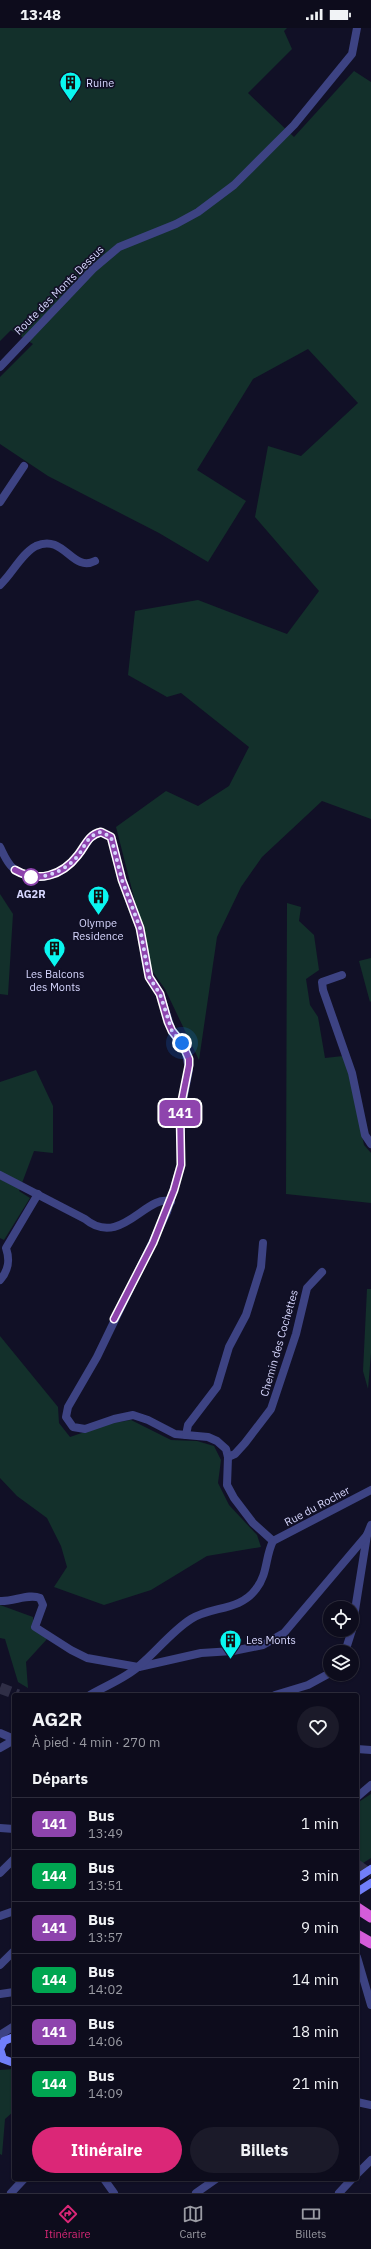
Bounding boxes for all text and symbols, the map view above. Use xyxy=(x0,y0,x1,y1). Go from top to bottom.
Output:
text: 13:48 xyxy=(20,5,61,24)
building icon: Ruine xyxy=(58,70,84,103)
place label: Ruine xyxy=(86,76,114,90)
street label: Route des Monts Dessus xyxy=(11,242,107,338)
marker: AG2R xyxy=(22,868,40,886)
building icon: Olympe Residence xyxy=(85,884,111,917)
place label: AG2R xyxy=(16,887,46,901)
place label: Olympe Residence xyxy=(72,916,124,943)
building icon: Les Balcons des Monts xyxy=(42,935,68,968)
place label: Les Balcons des Monts xyxy=(26,967,84,994)
your location xyxy=(172,1033,192,1053)
line badge: 141 xyxy=(157,1100,203,1126)
text: 141 xyxy=(167,1104,193,1122)
street label: Chemin des Cochettes xyxy=(257,1288,301,1398)
street label: Rue du Rocher xyxy=(282,1483,352,1529)
map controls xyxy=(323,1601,359,1681)
button: locate xyxy=(323,1601,359,1637)
building icon: Les Monts xyxy=(218,1627,244,1660)
place label: Les Monts xyxy=(246,1633,296,1647)
button: layers xyxy=(323,1645,359,1681)
button: heart xyxy=(297,1706,339,1748)
text: AG2R xyxy=(32,1707,82,1731)
text: À pied · 4 min · 270 m xyxy=(32,1734,160,1751)
text: Départs xyxy=(32,1769,88,1788)
text: Bus xyxy=(88,1806,115,1825)
text: 1 min xyxy=(301,1814,339,1833)
text: 141 xyxy=(41,1815,67,1833)
text: 13:49 xyxy=(88,1825,123,1842)
text: Bus xyxy=(88,1858,115,1877)
text: 3 min xyxy=(301,1866,339,1885)
text: 144 xyxy=(41,1867,67,1885)
text: 13:51 xyxy=(88,1877,123,1894)
text: Bus xyxy=(88,1910,115,1929)
text: 9 min xyxy=(301,1918,339,1937)
text: 141 xyxy=(41,1919,67,1937)
text: 13:57 xyxy=(88,1929,123,1946)
text: Bus xyxy=(88,1962,115,1981)
text: 14 min xyxy=(292,1970,339,1989)
text: 144 xyxy=(41,1971,67,1989)
text: 14:02 xyxy=(88,1981,123,1998)
text: Bus xyxy=(88,2014,115,2033)
text: 18 min xyxy=(292,2022,339,2041)
text: 141 xyxy=(41,2023,67,2041)
text: 14:06 xyxy=(88,2033,123,2050)
text: Bus xyxy=(88,2066,115,2085)
text: 21 min xyxy=(292,2074,339,2093)
text: 144 xyxy=(41,2075,67,2093)
text: 14:09 xyxy=(88,2085,123,2102)
button: Itinéraire xyxy=(32,2127,182,2173)
button: Billets xyxy=(190,2127,339,2173)
tab: Itinéraire xyxy=(45,2203,90,2241)
tab: Carte xyxy=(180,2203,206,2241)
tab: Billets xyxy=(295,2203,326,2241)

